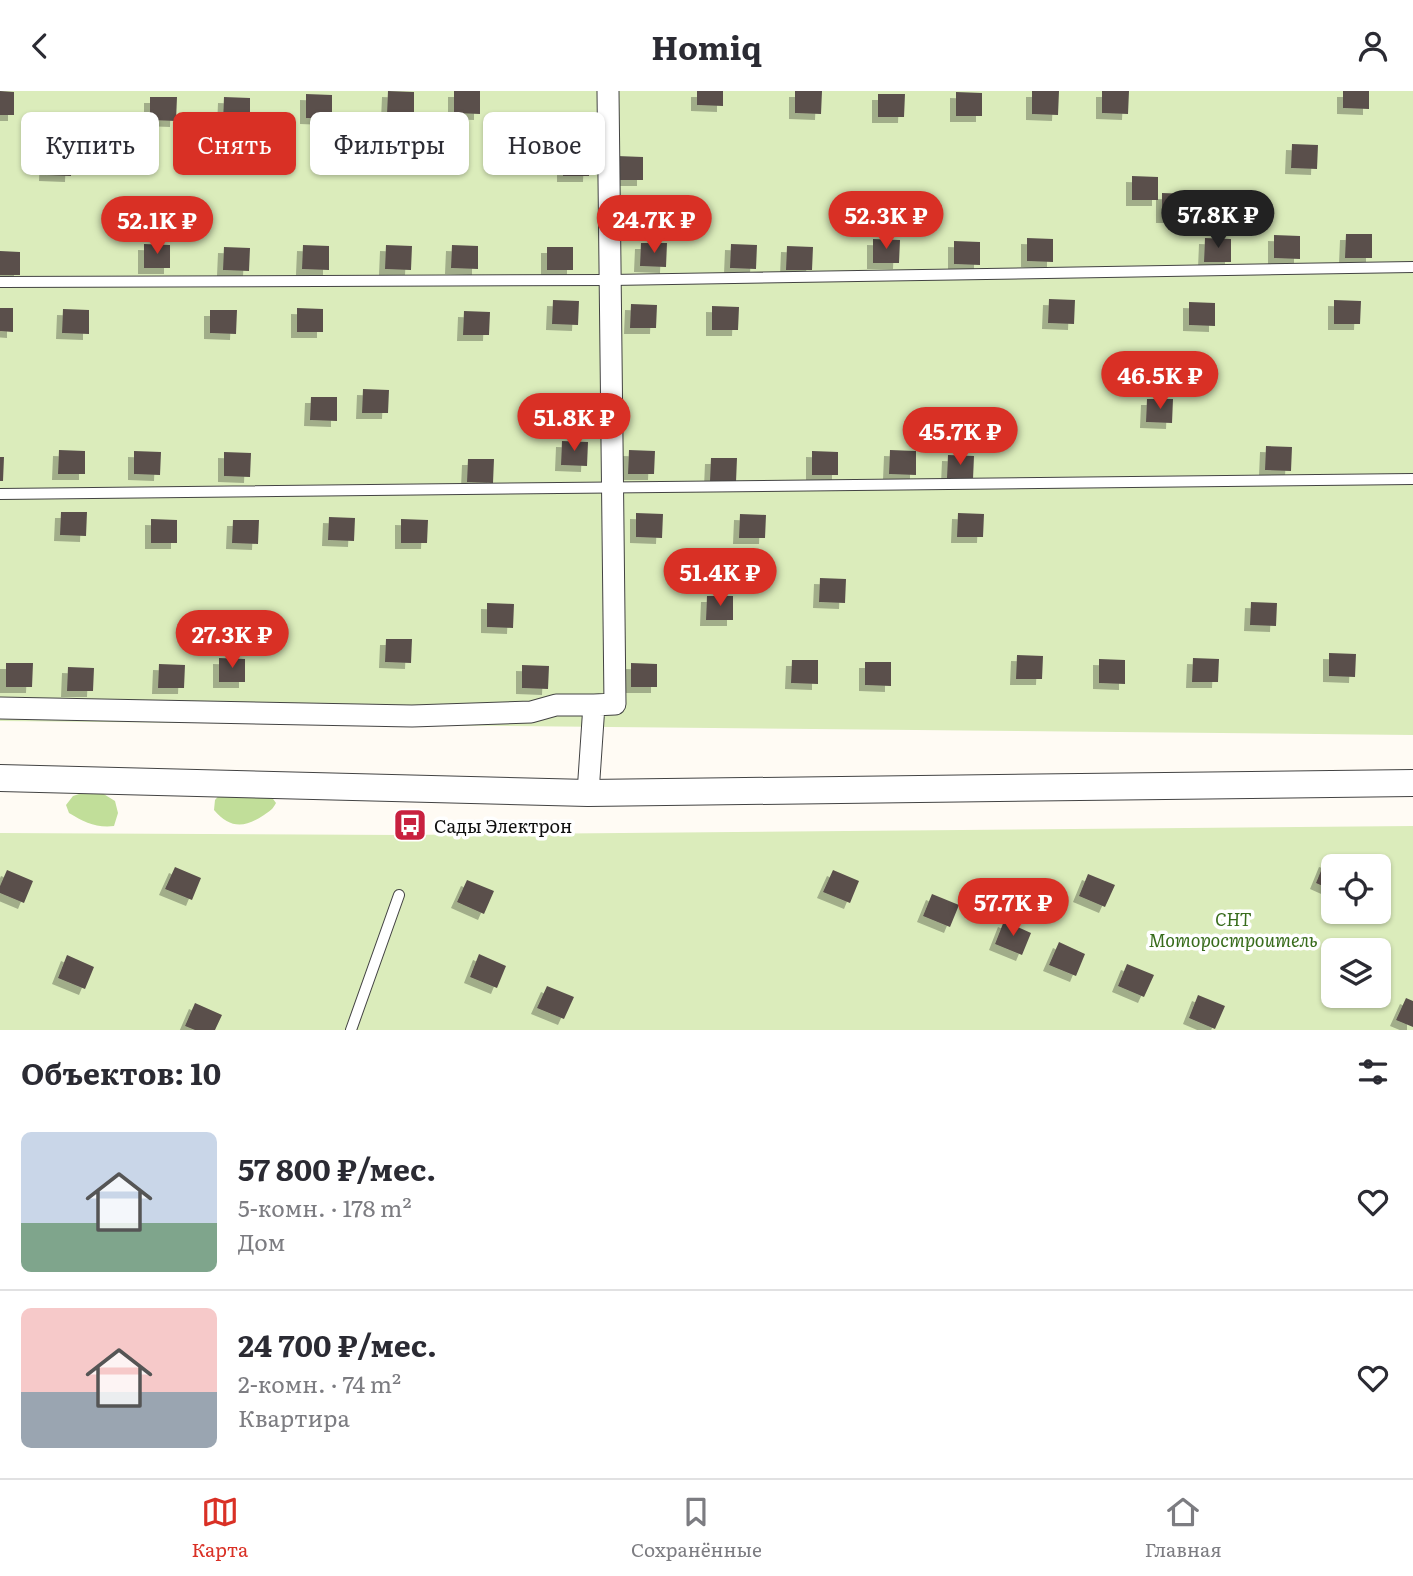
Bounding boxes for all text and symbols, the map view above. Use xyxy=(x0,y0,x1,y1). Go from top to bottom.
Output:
text: Homiq xyxy=(651,22,762,70)
icon: back xyxy=(21,27,59,65)
icon: person xyxy=(1354,27,1392,65)
chip: Купить xyxy=(21,112,159,175)
chip: Снять xyxy=(173,112,296,175)
chip: Фильтры xyxy=(310,112,469,175)
chip: Новое xyxy=(483,112,605,175)
pin: 52.3K ₽ xyxy=(821,191,951,251)
pin: 57.8K ₽ xyxy=(1153,191,1283,250)
pin: 24.7K ₽ xyxy=(589,195,719,255)
text: 57.8K ₽ xyxy=(1177,196,1259,230)
pin: 52.1K ₽ xyxy=(92,197,222,256)
text: 52.3K ₽ xyxy=(844,197,928,231)
text: 24.7K ₽ xyxy=(613,201,695,235)
text: 52.1K ₽ xyxy=(117,202,197,236)
pin: 46.5K ₽ xyxy=(1095,351,1225,411)
text: 46.5K ₽ xyxy=(1117,357,1203,391)
pin: 51.8K ₽ xyxy=(509,393,639,453)
text: 51.8K ₽ xyxy=(533,399,615,433)
pin: 45.7K ₽ xyxy=(895,407,1025,467)
text: 45.7K ₽ xyxy=(919,413,1001,447)
pin: 51.4K ₽ xyxy=(655,549,785,608)
text: 51.4K ₽ xyxy=(680,554,760,588)
pin: 27.3K ₽ xyxy=(167,611,297,670)
text: 27.3K ₽ xyxy=(192,616,272,650)
bus stop icon: Сады Электрон xyxy=(391,806,429,844)
place label: Сады Электрон xyxy=(434,812,572,839)
map controls xyxy=(1321,854,1391,1008)
button: locate xyxy=(1321,854,1391,924)
pin: 57.7K ₽ xyxy=(948,879,1078,938)
text: 57.7K ₽ xyxy=(974,884,1052,918)
park label: СНТ Моторостроитель xyxy=(1148,905,1318,953)
button: layers xyxy=(1321,938,1391,1008)
text: Объектов: 10 xyxy=(21,1050,221,1094)
icon: filters xyxy=(1354,1053,1392,1091)
text: 57 800 ₽/мес. xyxy=(238,1146,436,1190)
icon: home xyxy=(77,1160,161,1244)
icon: heart xyxy=(1354,1183,1392,1221)
text: 5-комн. · 178 m² xyxy=(238,1190,412,1224)
text: Дом xyxy=(238,1224,285,1258)
text: 24 700 ₽/мес. xyxy=(238,1322,437,1366)
icon: home xyxy=(77,1336,161,1420)
icon: heart xyxy=(1354,1359,1392,1397)
text: 2-комн. · 74 m² xyxy=(238,1366,401,1400)
text: Квартира xyxy=(238,1400,350,1434)
tab: Карта xyxy=(191,1493,248,1563)
tab: Сохранённые xyxy=(631,1493,762,1563)
tab: Главная xyxy=(1145,1493,1222,1563)

